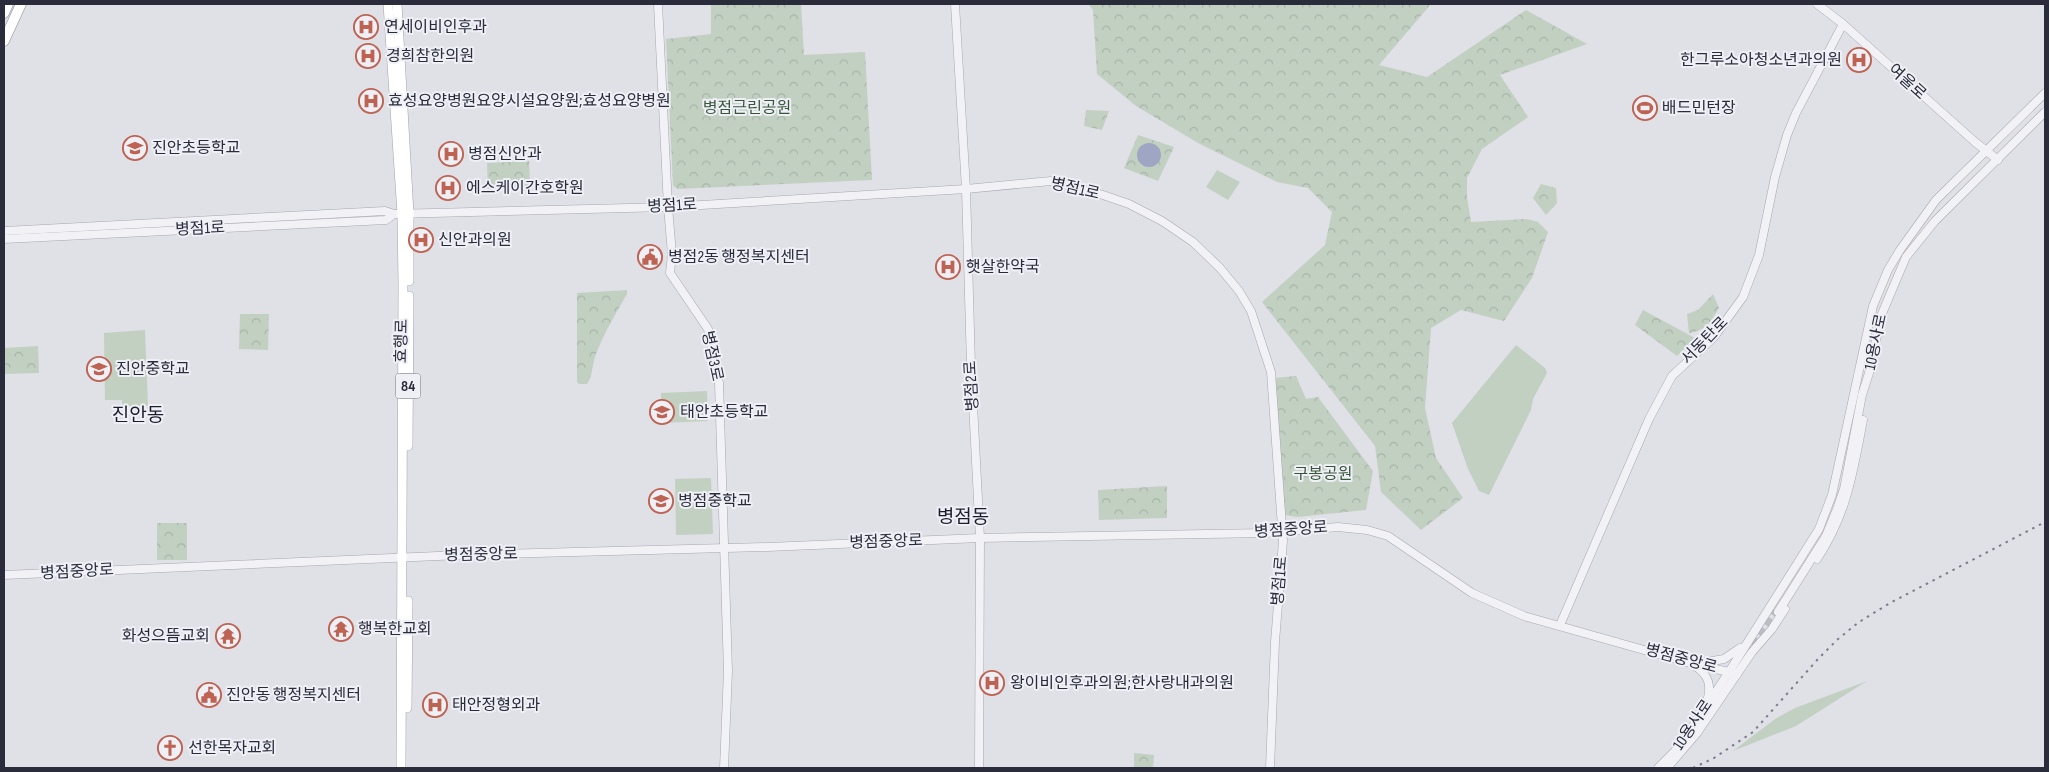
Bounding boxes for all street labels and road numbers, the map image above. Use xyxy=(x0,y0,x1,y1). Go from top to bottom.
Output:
street label: 여울로 xyxy=(1884,60,1930,104)
street label: 병점1로 xyxy=(1049,174,1102,204)
street label: 병점1로 xyxy=(647,195,698,217)
street label: 병점1로 xyxy=(175,218,226,240)
street label: 10용사로 xyxy=(1861,312,1891,372)
street label: 서동탄로 xyxy=(1678,313,1732,369)
street label: 효행로 xyxy=(392,318,412,363)
street label: 병점3로 xyxy=(697,329,727,383)
street label: 병점2로 xyxy=(961,360,983,412)
road number: 84 xyxy=(396,374,420,398)
street label: 병점중앙로 xyxy=(1254,518,1329,542)
street label: 병점중앙로 xyxy=(849,531,923,553)
street label: 병점중앙로 xyxy=(444,545,518,565)
street label: 병점1로 xyxy=(1268,555,1292,607)
street label: 병점중앙로 xyxy=(40,561,115,583)
street label: 병점중앙로 xyxy=(1643,640,1719,678)
street label: 10용사로 xyxy=(1669,696,1717,754)

